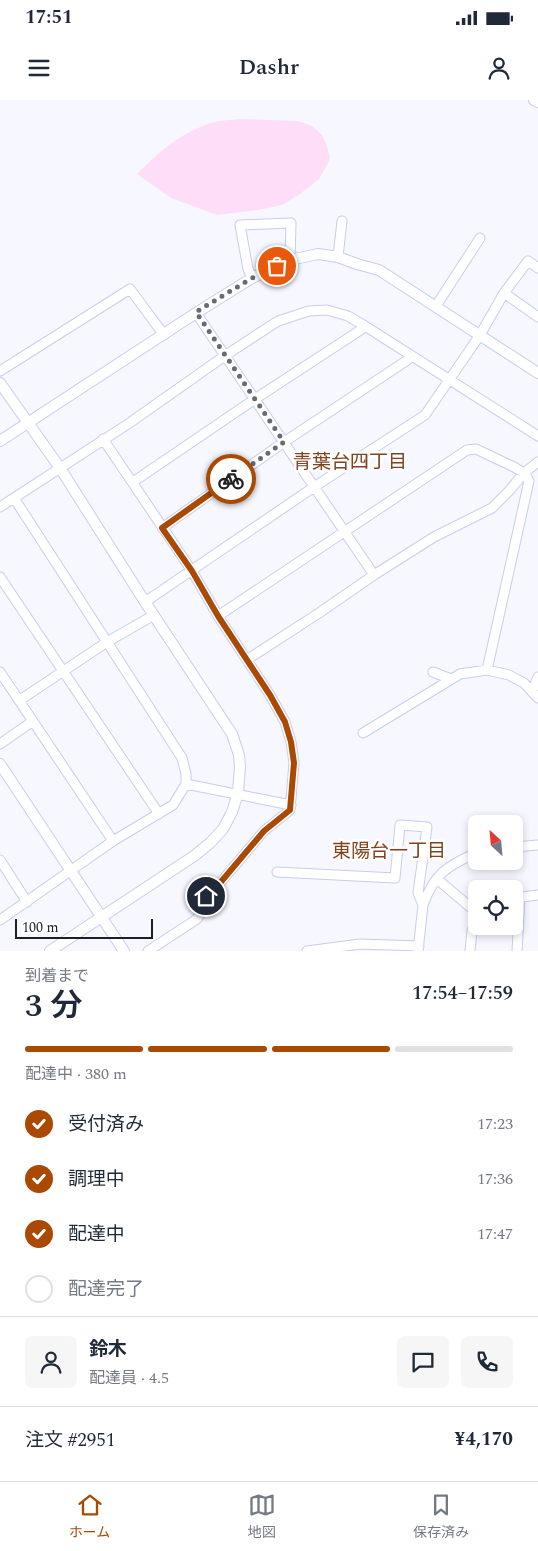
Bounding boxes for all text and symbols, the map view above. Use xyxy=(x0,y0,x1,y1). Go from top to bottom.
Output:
text: 17:51 xyxy=(25,3,73,32)
text: Dashr xyxy=(239,51,299,84)
icon: menu xyxy=(25,54,53,82)
icon: person xyxy=(485,54,513,82)
pin xyxy=(256,245,298,287)
icon: bag xyxy=(263,252,291,280)
district label: 青葉台四丁目 xyxy=(293,448,407,477)
courier xyxy=(206,454,256,504)
icon: bike xyxy=(217,465,245,493)
north arrow xyxy=(468,815,522,870)
map controls xyxy=(468,815,523,935)
district label: 東陽台一丁目 xyxy=(332,837,446,866)
pin xyxy=(185,875,227,917)
button: locate xyxy=(468,880,523,935)
icon: home xyxy=(192,882,220,910)
scale bar xyxy=(15,916,152,939)
text: 100 m xyxy=(22,917,59,938)
text: 到着まで xyxy=(25,964,89,988)
text: 17:54–17:59 xyxy=(412,979,513,1008)
text: 3 分 xyxy=(25,982,82,1031)
text: 配達中 · 380 m xyxy=(25,1062,127,1086)
icon: check xyxy=(25,1110,53,1138)
text: 受付済み xyxy=(68,1110,144,1139)
text: 17:23 xyxy=(477,1112,513,1136)
icon: check xyxy=(25,1165,53,1193)
text: 調理中 xyxy=(68,1165,125,1194)
text: 17:36 xyxy=(477,1167,513,1191)
icon: check xyxy=(25,1220,53,1248)
text: 配達中 xyxy=(68,1220,125,1249)
text: 17:47 xyxy=(477,1222,513,1246)
text: 配達完了 xyxy=(68,1275,144,1304)
text: 鈴木 xyxy=(89,1335,127,1364)
button: person xyxy=(25,1336,77,1388)
button: chat xyxy=(397,1336,449,1388)
button: phone xyxy=(461,1336,513,1388)
text: 配達員 · 4.5 xyxy=(89,1366,169,1390)
text: ¥4,170 xyxy=(455,1425,513,1454)
text: 注文 #2951 xyxy=(25,1426,115,1455)
tab: ホーム xyxy=(69,1491,110,1543)
tab: 地図 xyxy=(248,1491,276,1543)
tab: 保存済み xyxy=(413,1491,469,1543)

